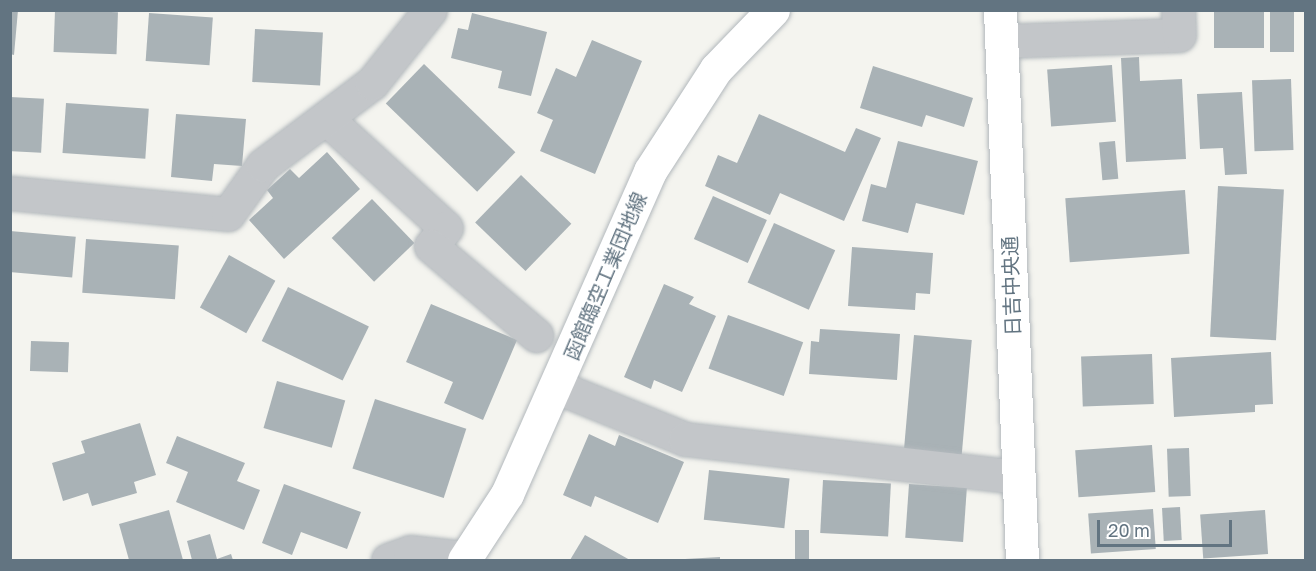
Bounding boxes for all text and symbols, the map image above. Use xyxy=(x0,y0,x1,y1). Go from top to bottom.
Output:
street label: 函館臨空工業団地線 xyxy=(559,188,651,364)
street label: 日吉中央通 xyxy=(997,236,1025,336)
scale bar xyxy=(1100,508,1235,546)
text: 20 m xyxy=(1108,519,1150,541)

